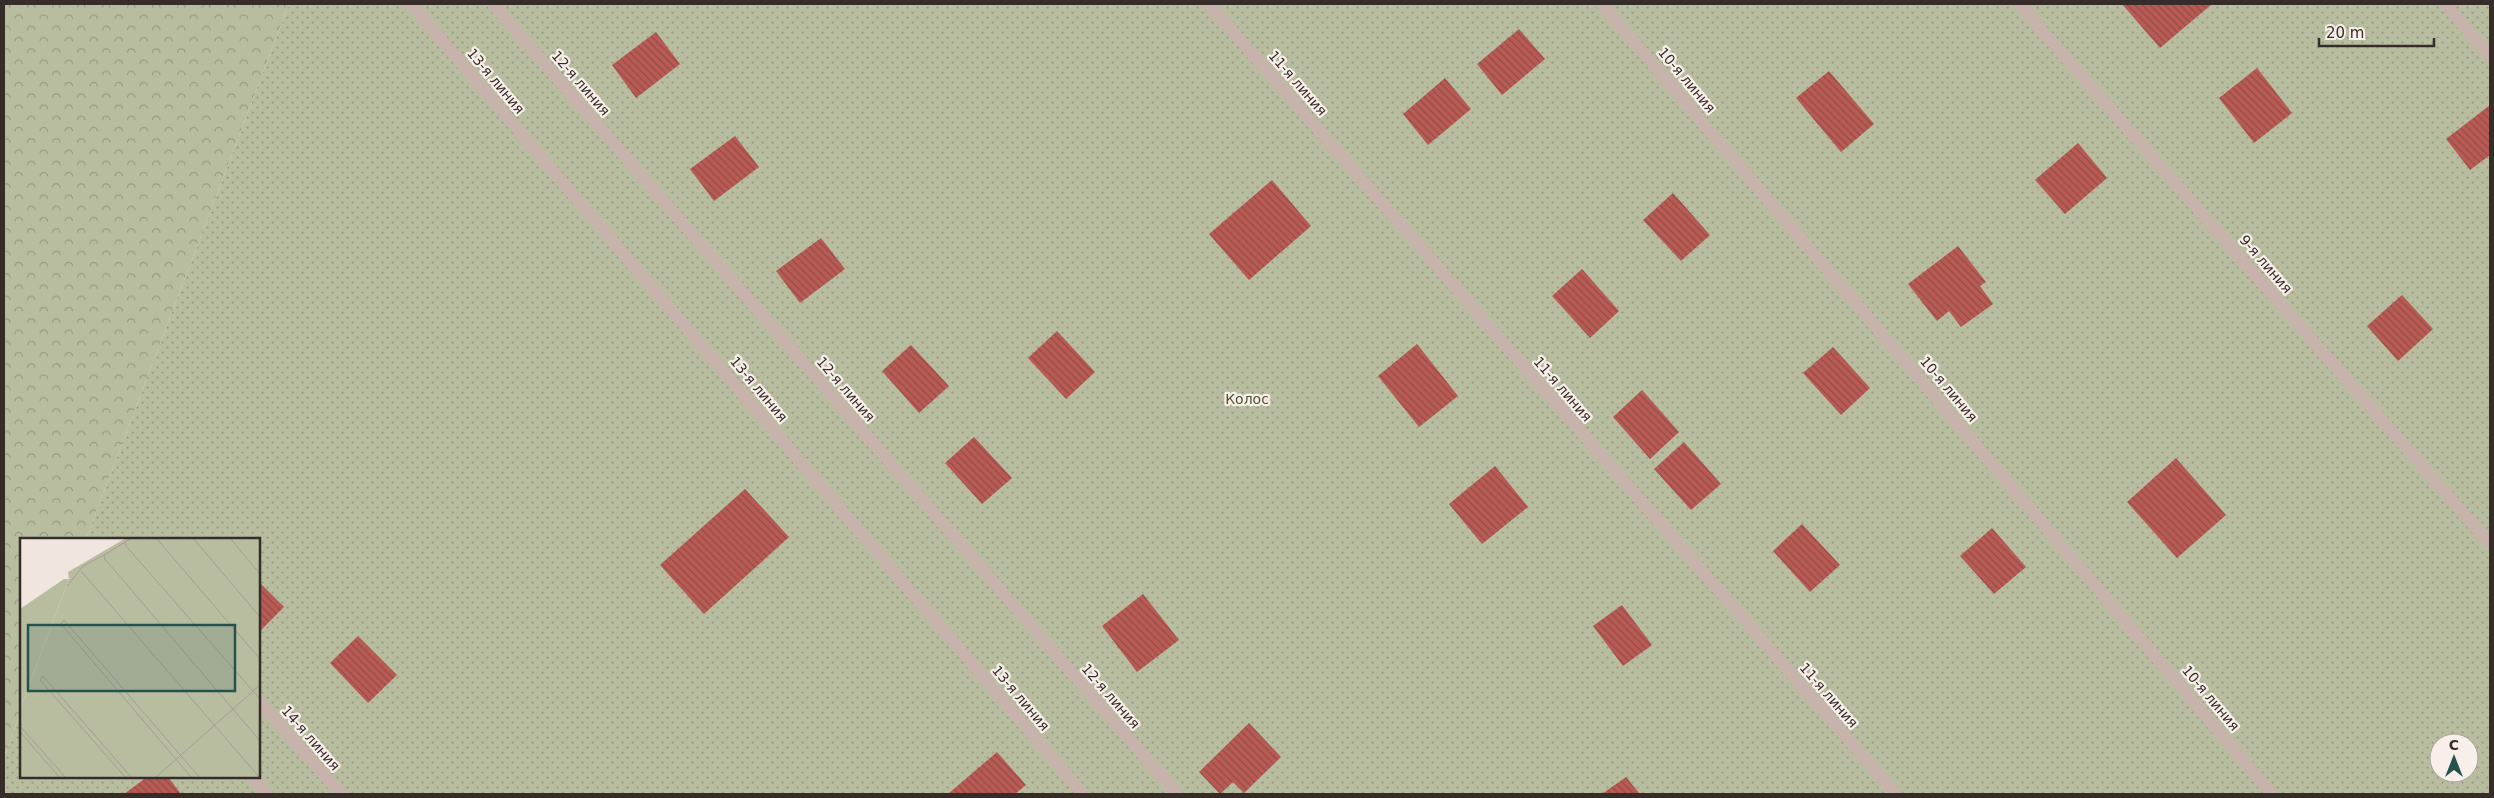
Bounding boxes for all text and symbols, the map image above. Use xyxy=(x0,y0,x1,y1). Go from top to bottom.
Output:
scale bar xyxy=(2319,15,2434,47)
text: 20 m xyxy=(2326,24,2364,42)
street label: 10-я линия xyxy=(1655,44,1719,116)
street label: 13-я линия xyxy=(464,45,528,117)
street label: 12-я линия xyxy=(549,47,613,119)
street label: 11-я линия xyxy=(1266,47,1330,119)
street label: 9-я линия xyxy=(2236,232,2296,296)
street label: 13-я линия xyxy=(727,353,791,425)
street label: 12-я линия xyxy=(814,353,878,425)
street label: 11-я линия xyxy=(1531,353,1595,425)
street label: 10-я линия xyxy=(1917,353,1981,425)
park label: Колос xyxy=(1225,391,1269,407)
inset map xyxy=(20,538,260,778)
street label: 11-я линия xyxy=(1797,659,1861,731)
street label: 12-я линия xyxy=(1079,660,1143,732)
street label: 13-я линия xyxy=(989,662,1053,734)
street label: 10-я линия xyxy=(2179,662,2243,734)
street label: 14-я линия xyxy=(279,702,343,774)
north arrow xyxy=(2429,733,2479,783)
text: С xyxy=(2449,737,2459,753)

